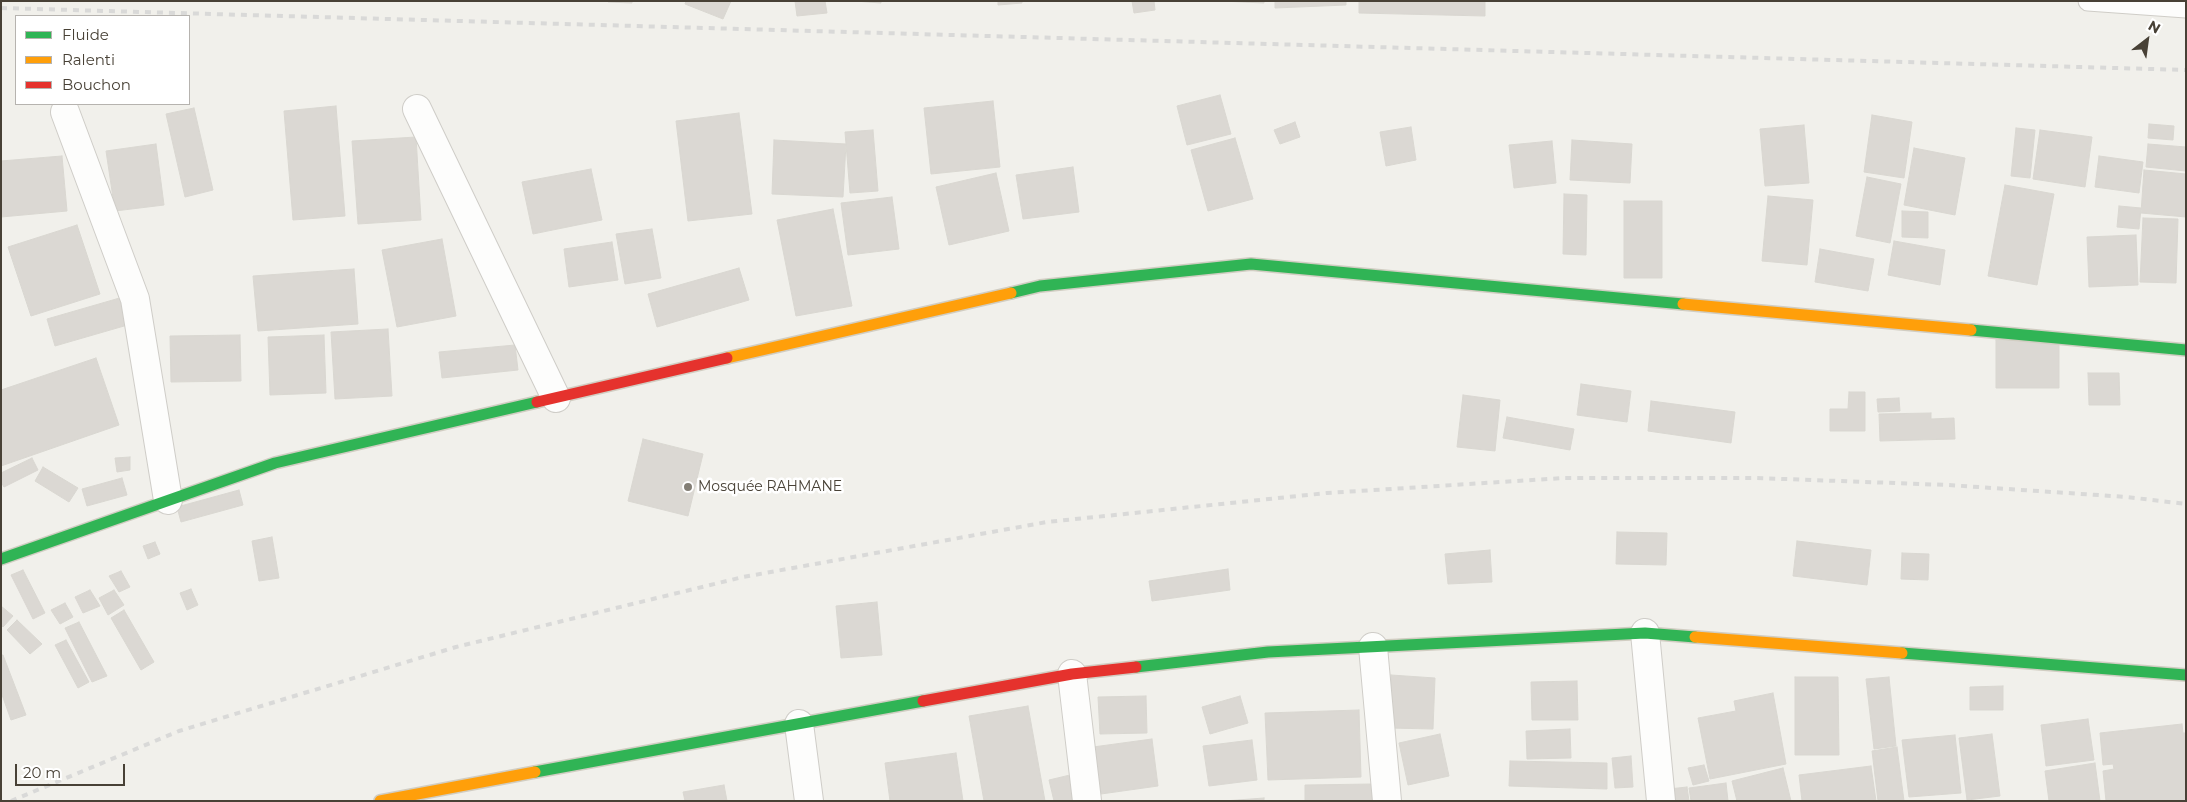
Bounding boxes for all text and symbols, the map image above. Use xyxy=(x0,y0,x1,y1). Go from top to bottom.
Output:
legend xyxy=(15,15,190,105)
north arrow xyxy=(2122,15,2172,65)
text: N xyxy=(2145,16,2164,38)
text: Fluide xyxy=(62,25,109,44)
text: Ralenti xyxy=(62,50,115,69)
text: Bouchon xyxy=(62,75,131,94)
place label: Mosquée RAHMANE xyxy=(698,479,842,495)
marker: Mosquée RAHMANE xyxy=(682,481,694,493)
scale bar xyxy=(18,754,128,786)
text: 20 m xyxy=(23,763,61,782)

